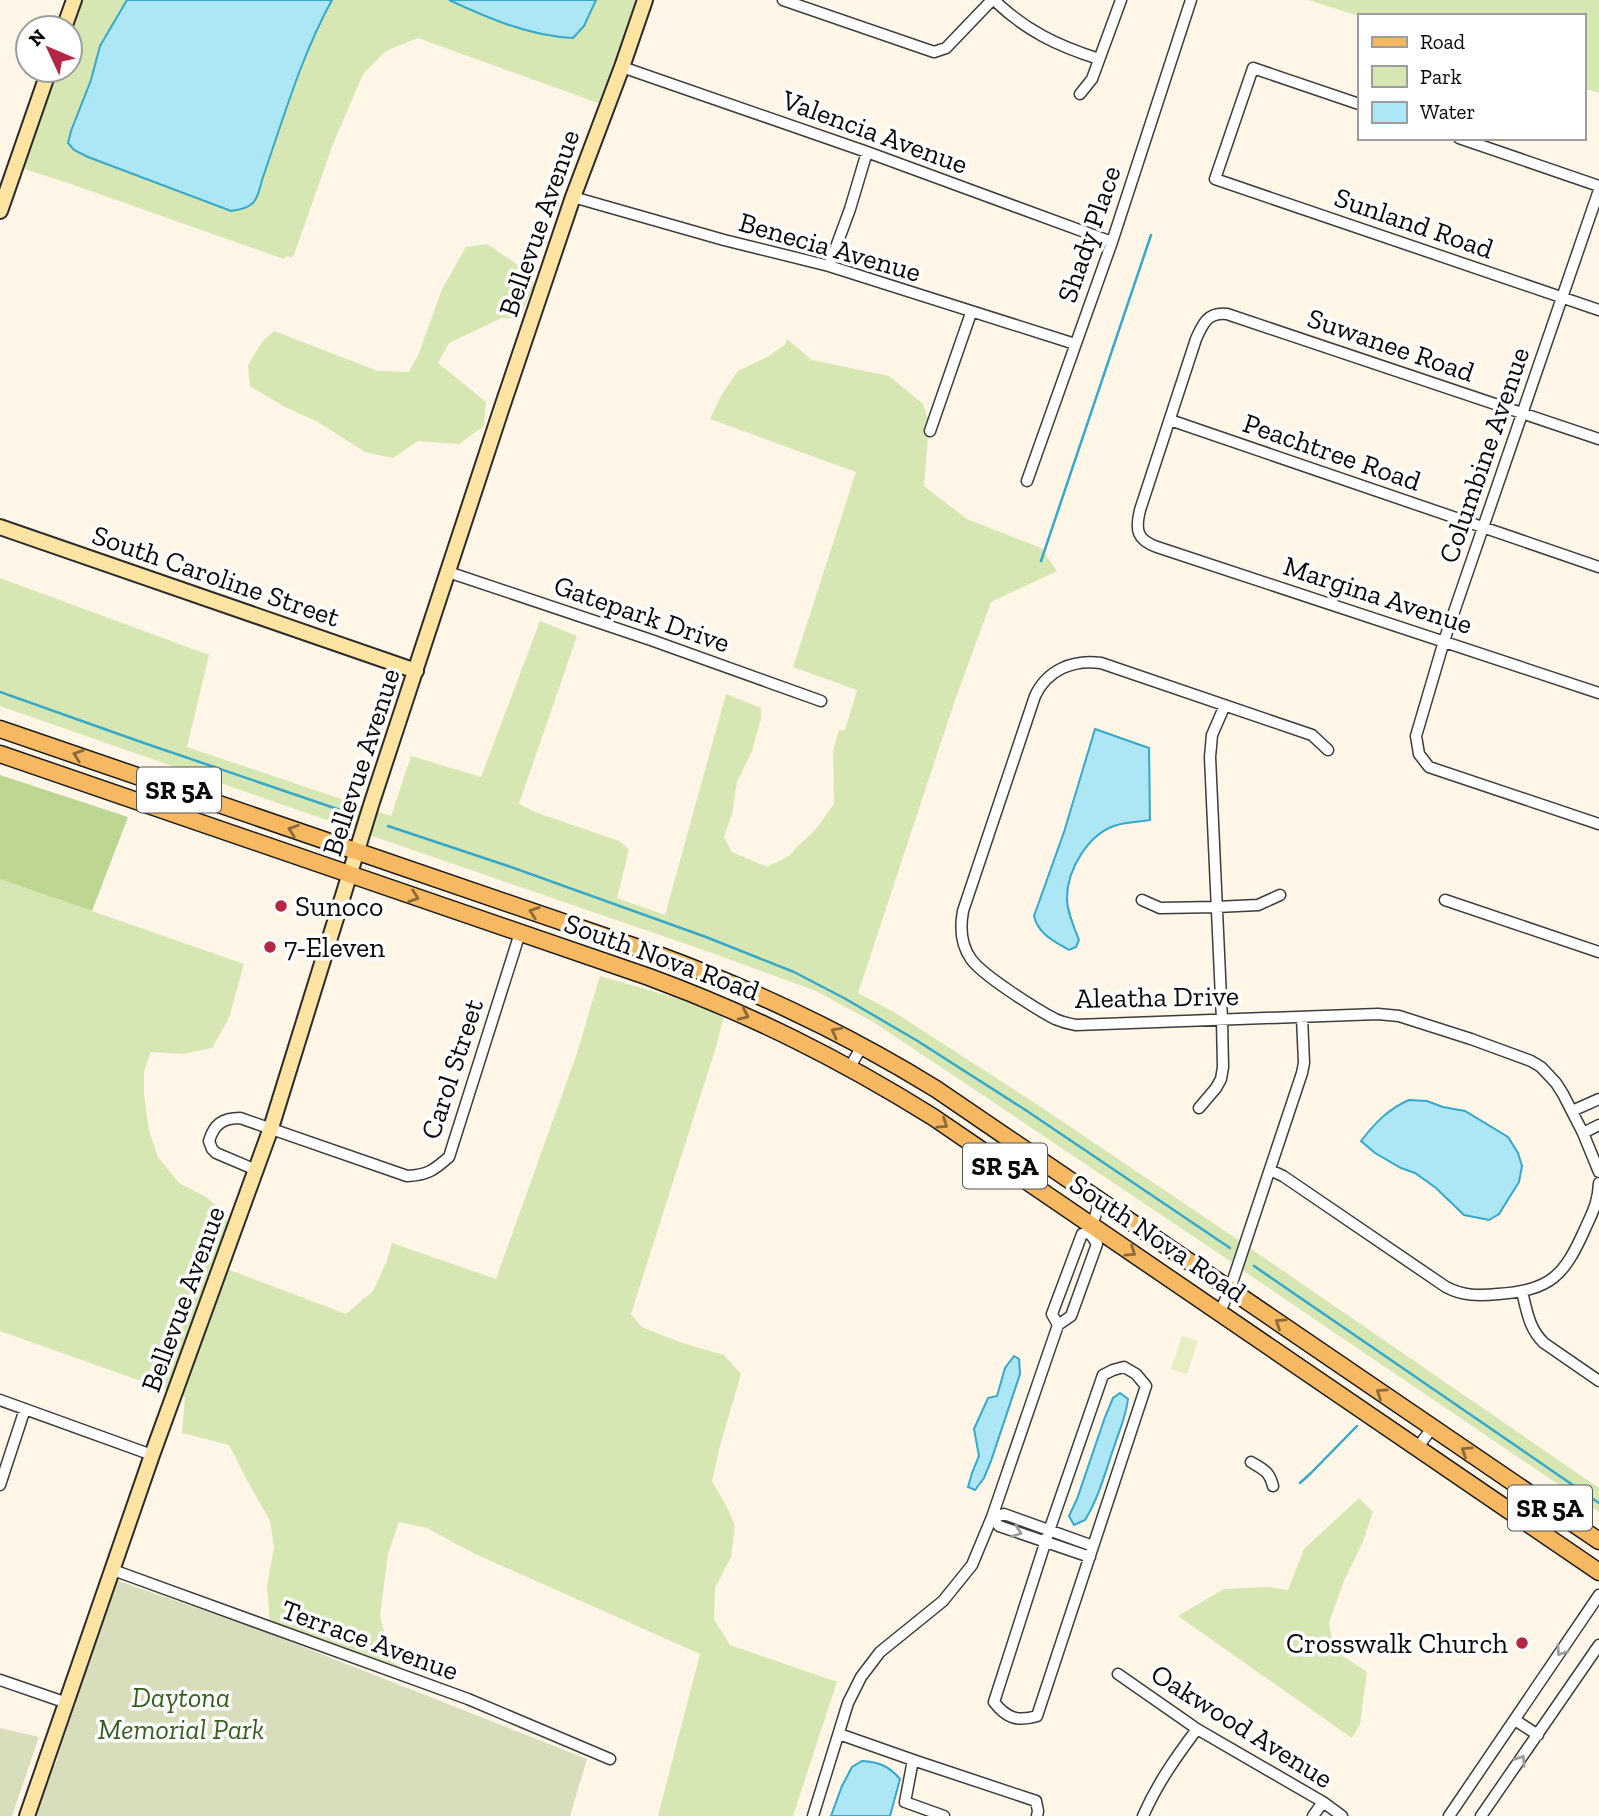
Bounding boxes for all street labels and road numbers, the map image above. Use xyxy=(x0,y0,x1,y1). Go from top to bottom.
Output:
street label: Valencia Avenue xyxy=(777,83,972,181)
street label: Bellevue Avenue xyxy=(492,125,586,321)
street label: Shady Place xyxy=(1050,161,1128,307)
street label: Sunland Road xyxy=(1330,180,1498,266)
street label: Benecia Avenue xyxy=(735,205,925,289)
street label: Suwanee Road xyxy=(1303,301,1479,389)
street label: Columbine Avenue xyxy=(1432,343,1536,567)
street label: Peachtree Road xyxy=(1239,406,1425,498)
street label: South Caroline Street xyxy=(88,518,345,634)
street label: Margina Avenue xyxy=(1279,549,1477,641)
street label: Gatepark Drive xyxy=(550,568,734,660)
street label: Bellevue Avenue xyxy=(315,664,407,860)
road number: SR 5A xyxy=(137,768,221,812)
street label: South Nova Road xyxy=(560,906,764,1008)
street label: Aleatha Drive xyxy=(1075,979,1239,1015)
street label: Carol Street xyxy=(414,994,490,1143)
road number: SR 5A xyxy=(963,1144,1047,1189)
street label: South Nova Road xyxy=(1064,1167,1252,1309)
street label: Bellevue Avenue xyxy=(134,1202,232,1396)
road number: SR 5A xyxy=(1508,1485,1592,1530)
street label: Terrace Avenue xyxy=(277,1593,463,1687)
street label: Oakwood Avenue xyxy=(1145,1657,1339,1795)

